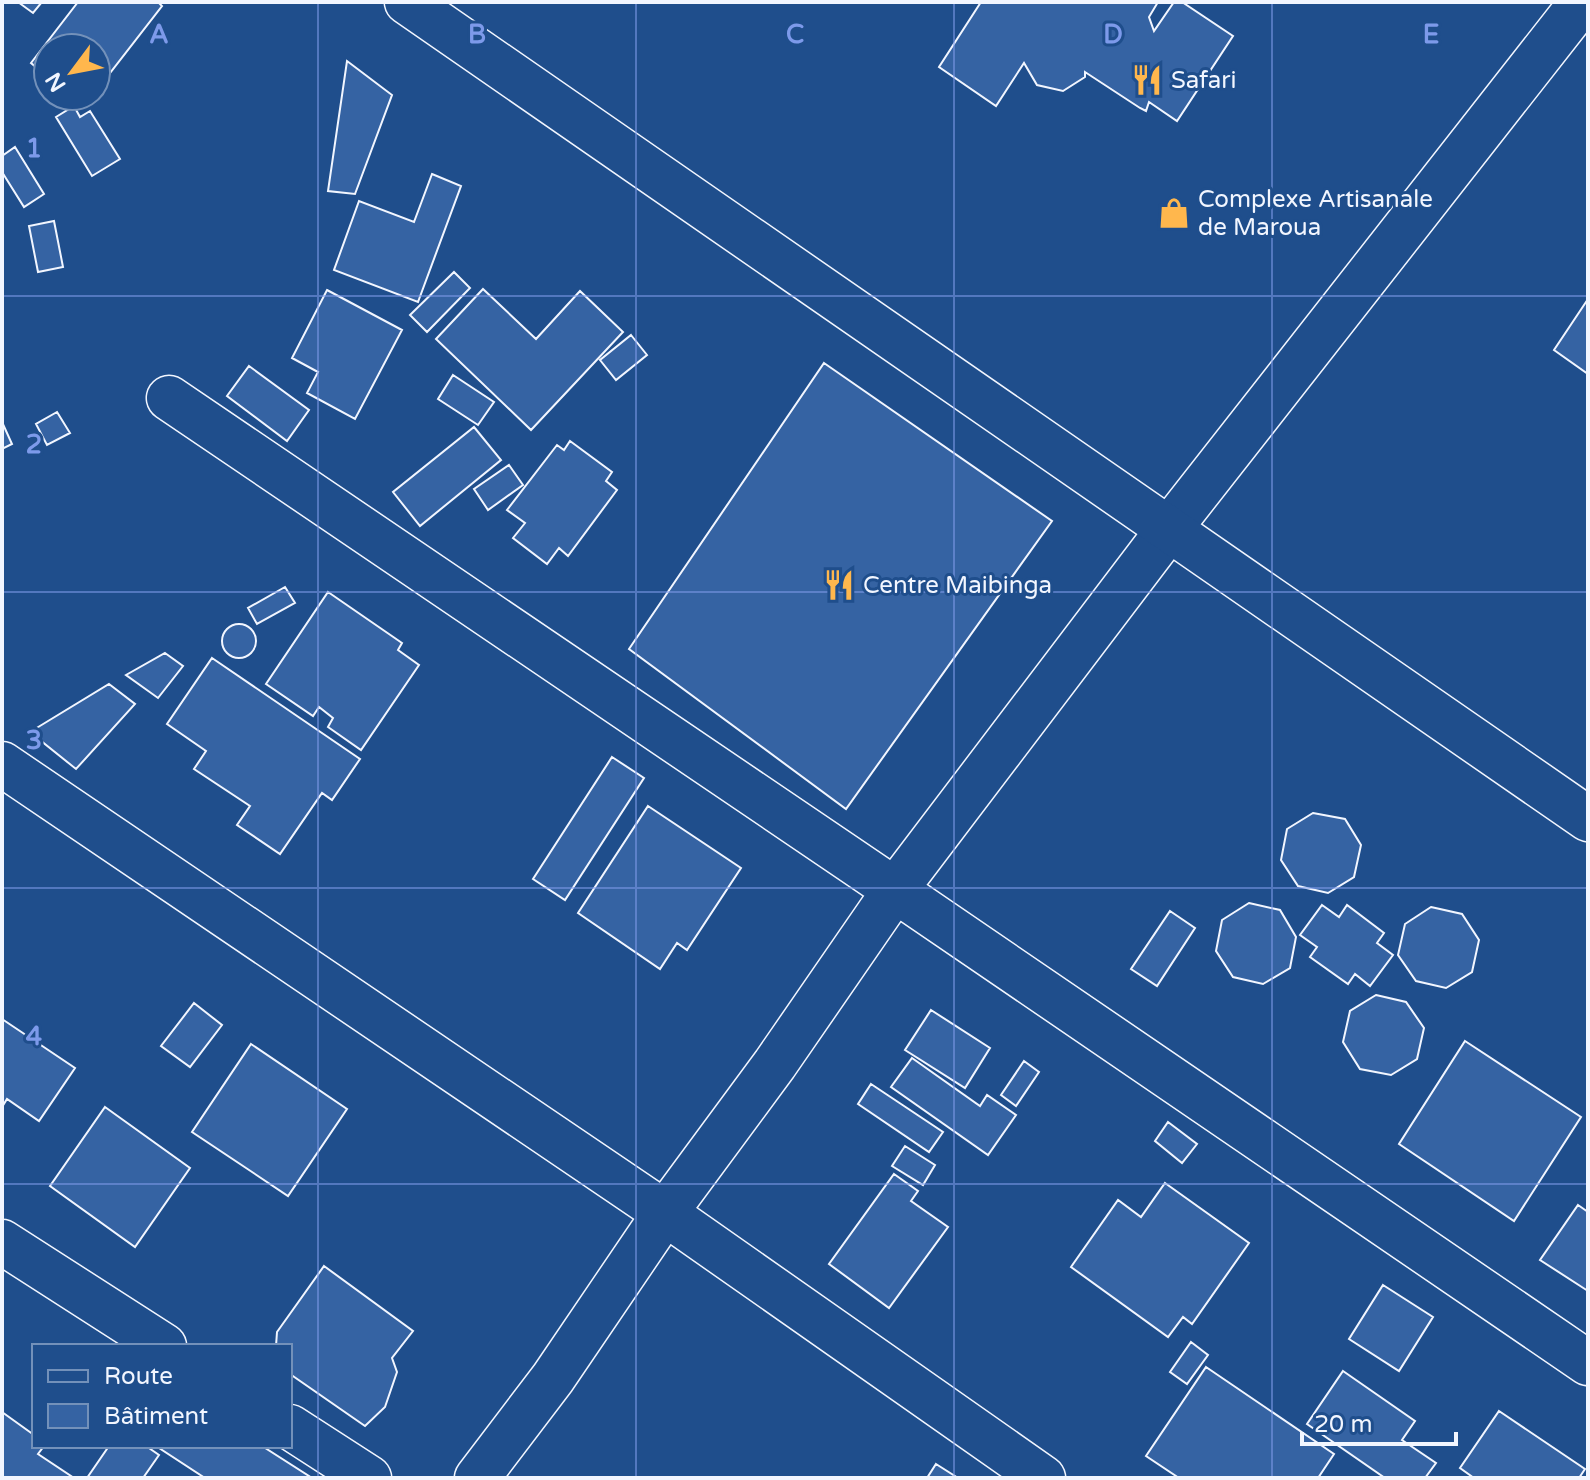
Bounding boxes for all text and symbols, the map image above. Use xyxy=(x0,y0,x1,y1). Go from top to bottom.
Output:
text: A xyxy=(149,19,169,50)
text: B xyxy=(468,19,486,50)
text: C xyxy=(786,19,804,50)
text: D xyxy=(1103,19,1123,50)
text: E xyxy=(1423,19,1439,50)
north arrow xyxy=(32,32,112,112)
restaurant icon: Safari xyxy=(1130,63,1164,97)
place label: Safari xyxy=(1171,66,1236,95)
text: N xyxy=(40,68,72,96)
text: 1 xyxy=(26,133,42,164)
place label: Complexe Artisanale de Maroua xyxy=(1198,185,1433,242)
shop icon: Complexe Artisanale de Maroua xyxy=(1157,196,1191,230)
text: 2 xyxy=(26,429,42,460)
restaurant icon: Centre Maibinga xyxy=(822,568,856,602)
place label: Centre Maibinga xyxy=(863,571,1052,600)
text: 3 xyxy=(26,725,42,756)
text: 4 xyxy=(26,1021,42,1052)
legend xyxy=(32,1344,292,1448)
text: Route xyxy=(104,1362,173,1391)
scale bar xyxy=(1302,1396,1456,1446)
text: Bâtiment xyxy=(104,1402,208,1431)
text: 20 m xyxy=(1314,1410,1372,1439)

